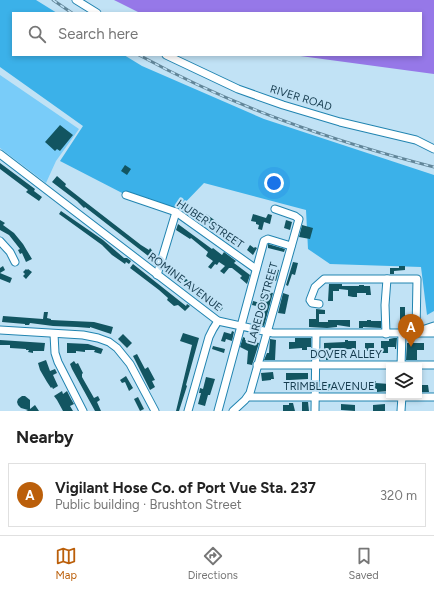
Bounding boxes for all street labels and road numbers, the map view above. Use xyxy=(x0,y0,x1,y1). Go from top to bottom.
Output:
street label: RIVER ROAD xyxy=(268,82,334,114)
street label: HUBER STREET xyxy=(174,197,246,251)
street label: ROMINE AVENUE xyxy=(145,250,225,314)
street label: LAREDO STREET xyxy=(245,261,281,345)
street label: DOVER ALLEY xyxy=(310,348,382,361)
street label: TRIMBLE AVENUE xyxy=(284,380,374,393)

